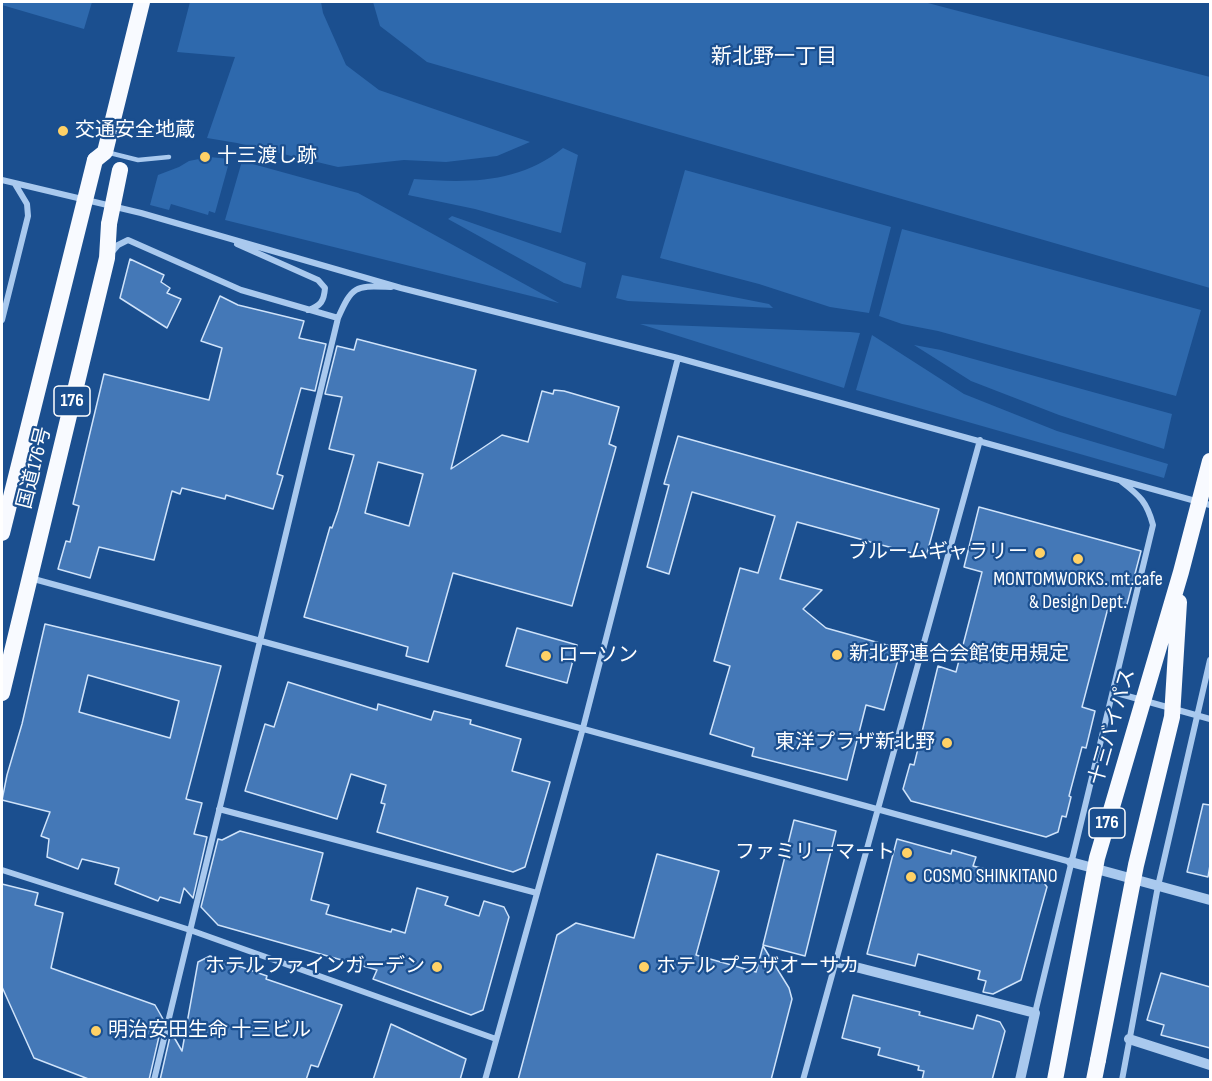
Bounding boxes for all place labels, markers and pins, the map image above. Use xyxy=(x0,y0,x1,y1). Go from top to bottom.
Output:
place label: 交通安全地蔵 xyxy=(75,119,195,143)
marker: 交通安全地蔵 xyxy=(56,124,70,138)
place label: 十三渡し跡 xyxy=(217,145,317,169)
marker: 十三渡し跡 xyxy=(198,150,212,164)
place label: ブルームギャラリー xyxy=(848,541,1028,565)
marker: ブルームギャラリー xyxy=(1033,546,1047,560)
marker: MONTOMWORKS. mt.cafe & Design Dept. xyxy=(1071,552,1085,566)
place label: MONTOMWORKS. mt.cafe & Design Dept. xyxy=(993,568,1163,615)
place label: 新北野連合会館使用規定 xyxy=(849,643,1069,667)
place label: ローソン xyxy=(558,644,638,668)
marker: 新北野連合会館使用規定 xyxy=(830,648,844,662)
marker: ローソン xyxy=(539,649,553,663)
place label: 東洋プラザ新北野 xyxy=(775,731,935,755)
marker: 東洋プラザ新北野 xyxy=(940,736,954,750)
place label: ファミリーマート xyxy=(735,841,895,865)
marker: ファミリーマート xyxy=(900,846,914,860)
place label: COSMO SHINKITANO xyxy=(923,865,1058,889)
marker: COSMO SHINKITANO xyxy=(904,870,918,884)
place label: ホテルファインガーデン xyxy=(205,955,425,979)
place label: ホテル プラザオーサカ xyxy=(656,955,859,979)
marker: ホテルファインガーデン xyxy=(430,960,444,974)
marker: ホテル プラザオーサカ xyxy=(637,960,651,974)
place label: 明治安田生命 十三ビル xyxy=(108,1019,311,1043)
marker: 明治安田生命 十三ビル xyxy=(89,1024,103,1038)

